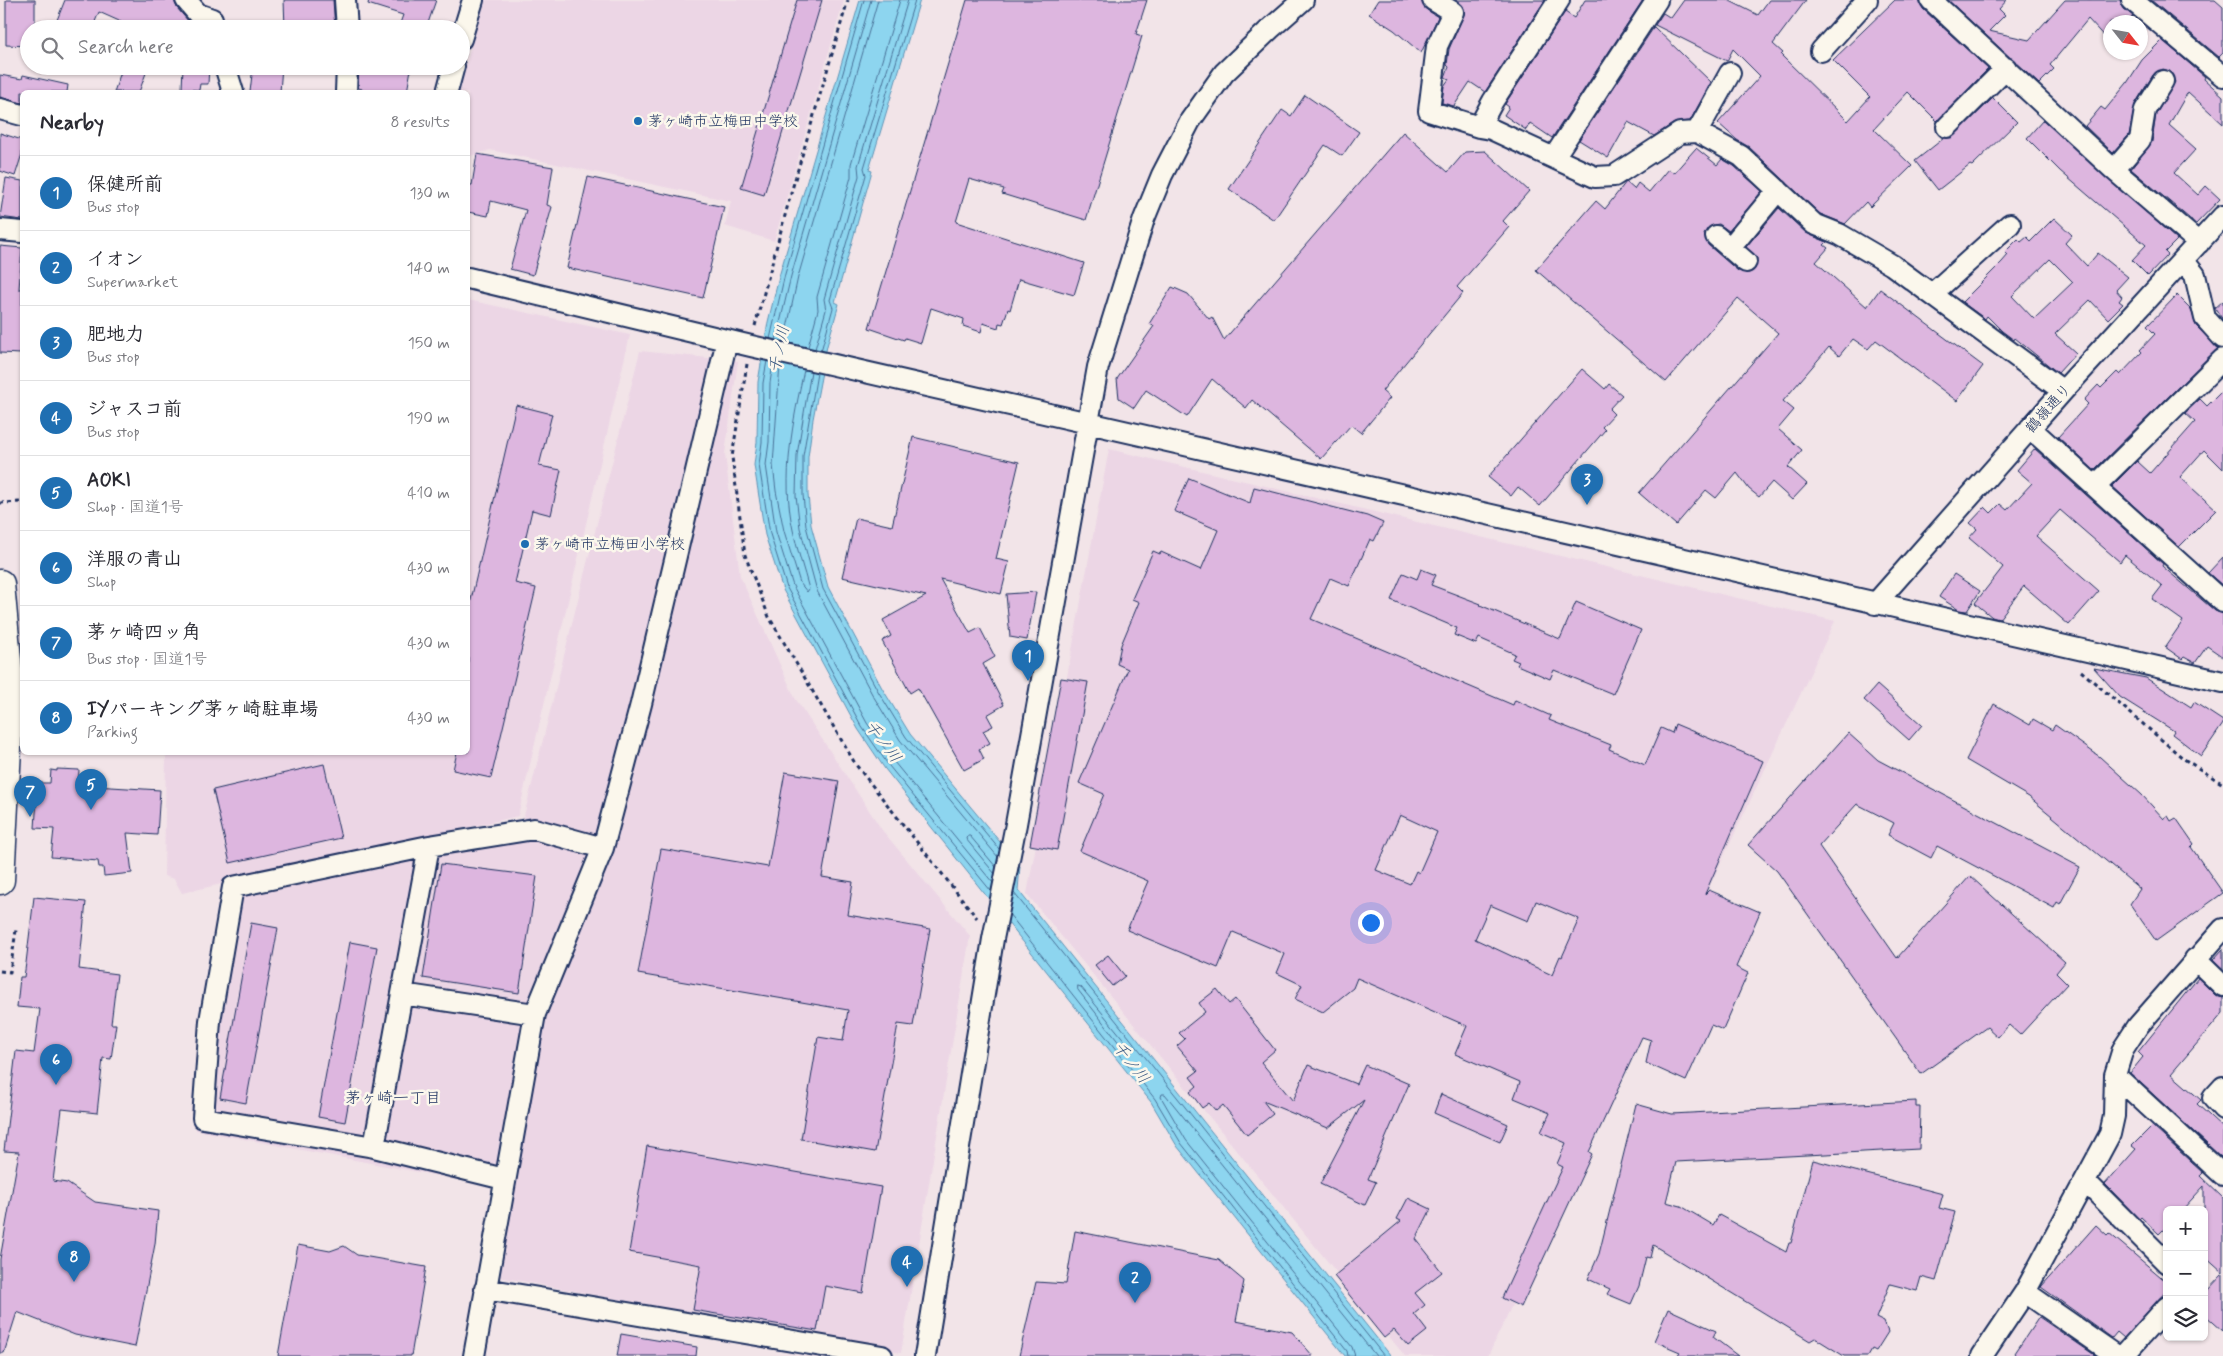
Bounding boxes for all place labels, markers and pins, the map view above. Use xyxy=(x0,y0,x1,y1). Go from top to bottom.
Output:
place label: 茅ヶ崎市立梅田中学校 xyxy=(648,112,798,132)
marker: 茅ヶ崎市立梅田中学校 xyxy=(632,115,644,127)
pin: 3 xyxy=(1571,464,1603,505)
place label: 茅ヶ崎市立梅田小学校 xyxy=(535,535,685,555)
marker: 茅ヶ崎市立梅田小学校 xyxy=(519,538,531,550)
pin: 1 xyxy=(1012,640,1044,681)
pin: 5 xyxy=(75,769,107,810)
pin: 7 xyxy=(14,776,46,817)
pin: 6 xyxy=(40,1044,72,1085)
pin: 8 xyxy=(58,1241,90,1282)
pin: 4 xyxy=(891,1246,923,1287)
pin: 2 xyxy=(1119,1262,1151,1303)

